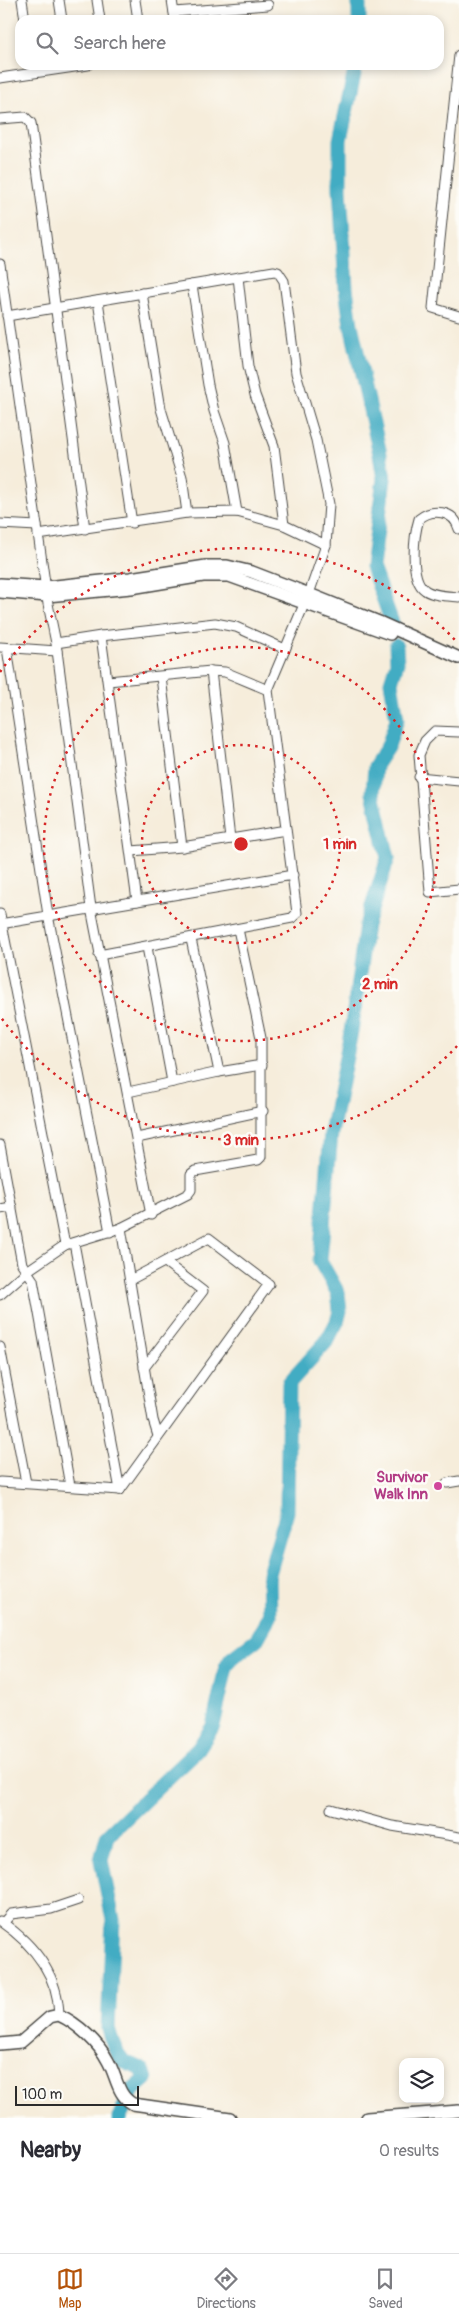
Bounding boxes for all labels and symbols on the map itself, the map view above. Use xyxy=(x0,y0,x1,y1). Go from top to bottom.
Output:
centre of rings xyxy=(232,835,250,853)
text: 1 min xyxy=(323,835,357,854)
text: 2 min xyxy=(362,975,398,994)
text: 3 min xyxy=(223,1131,259,1150)
place label: Survivor Walk Inn xyxy=(374,1468,429,1504)
marker: Survivor Walk Inn xyxy=(432,1480,444,1492)
scale bar xyxy=(15,2083,139,2106)

